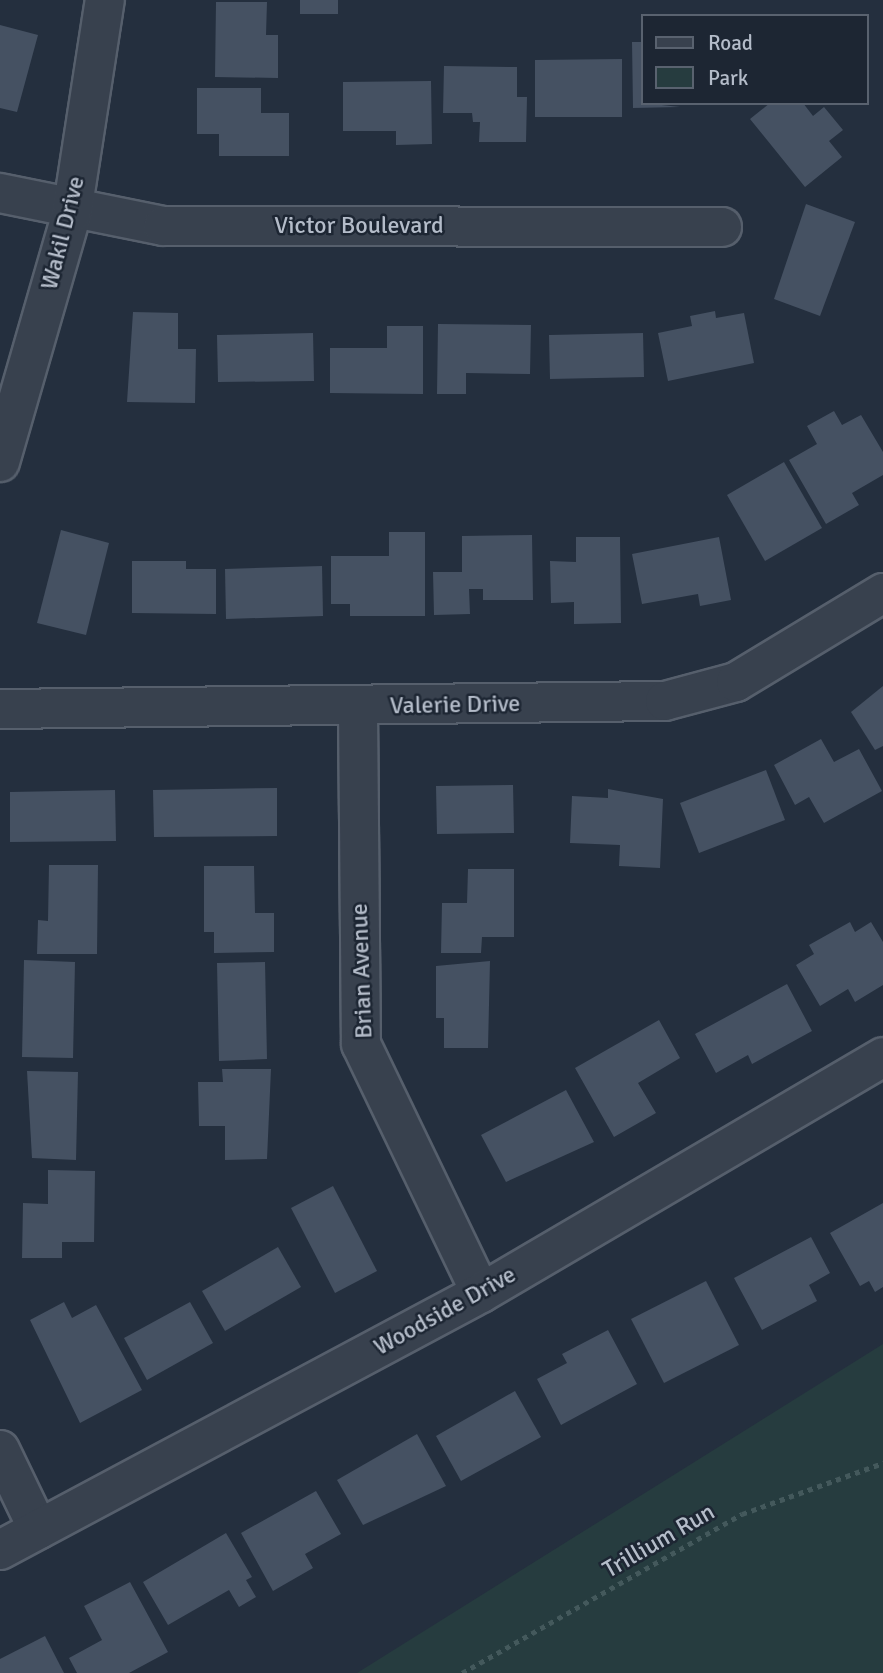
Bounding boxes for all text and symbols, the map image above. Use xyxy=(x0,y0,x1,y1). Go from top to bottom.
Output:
legend xyxy=(642,14,869,105)
text: Road xyxy=(708,30,753,56)
text: Park xyxy=(708,65,748,91)
street label: Wakil Drive xyxy=(35,173,91,293)
street label: Victor Boulevard xyxy=(274,212,444,240)
street label: Valerie Drive xyxy=(389,689,521,721)
street label: Brian Avenue xyxy=(345,903,379,1039)
street label: Woodside Drive xyxy=(369,1260,521,1362)
street label: Trillium Run xyxy=(598,1497,720,1585)

